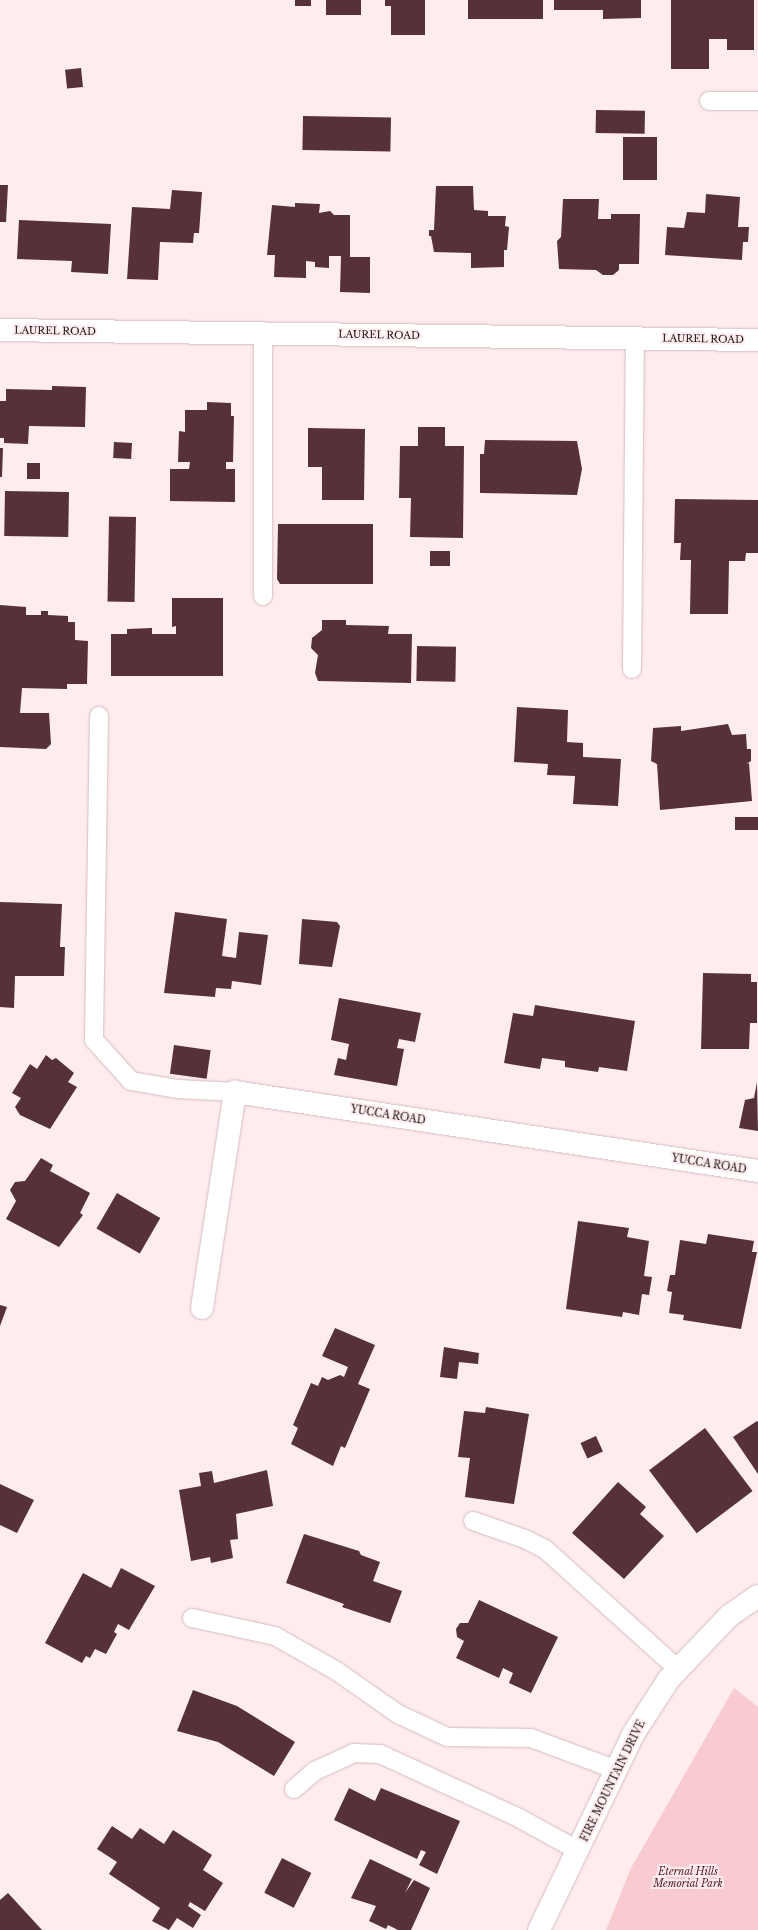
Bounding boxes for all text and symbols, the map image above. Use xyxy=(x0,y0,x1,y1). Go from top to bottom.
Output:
street label: LAUREL ROAD xyxy=(14,324,96,338)
street label: LAUREL ROAD xyxy=(338,328,420,342)
street label: LAUREL ROAD xyxy=(662,332,744,346)
street label: YUCCA ROAD xyxy=(350,1103,426,1127)
street label: YUCCA ROAD xyxy=(671,1152,747,1176)
street label: FIRE MOUNTAIN DRIVE xyxy=(578,1718,648,1844)
park label: Eternal Hills Memorial Park xyxy=(653,1865,723,1888)

